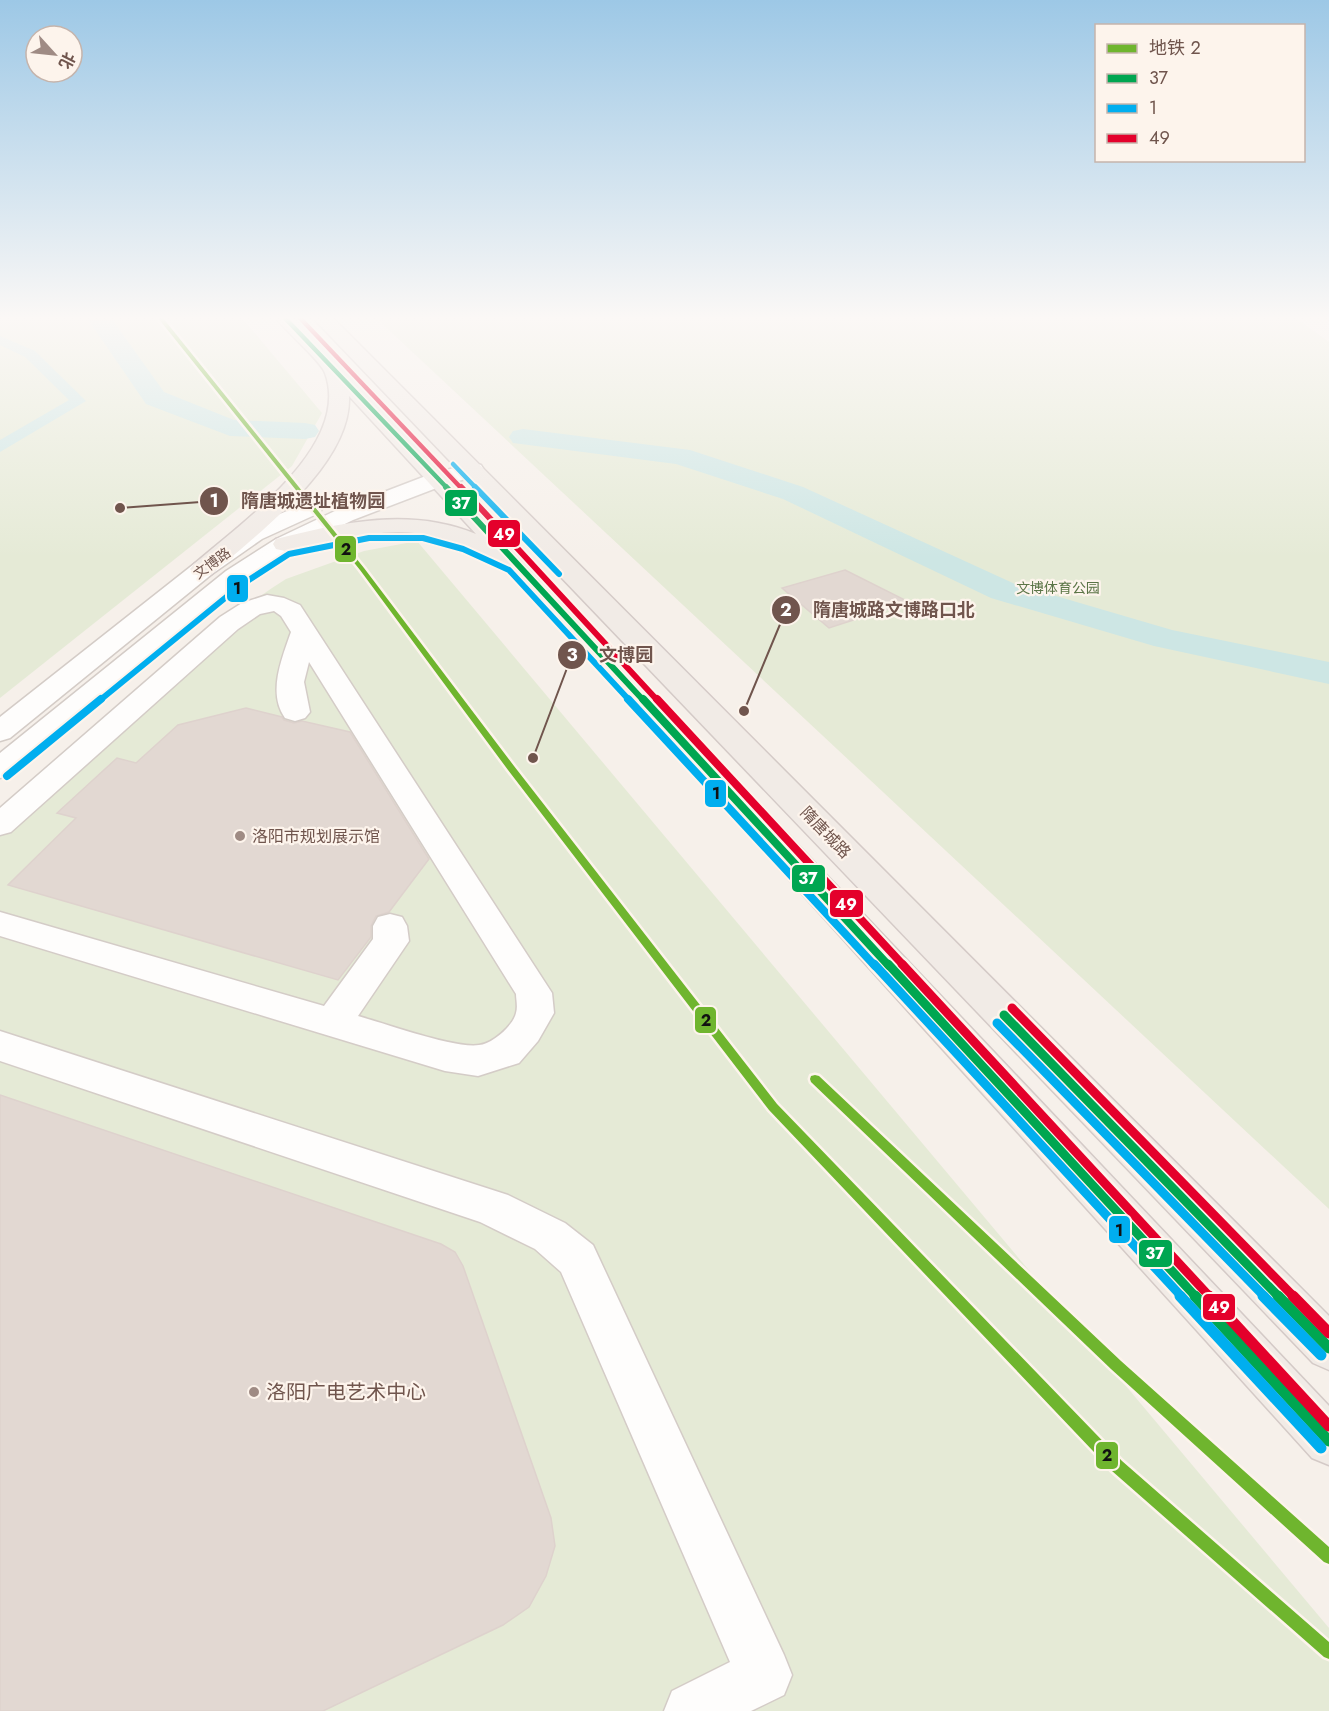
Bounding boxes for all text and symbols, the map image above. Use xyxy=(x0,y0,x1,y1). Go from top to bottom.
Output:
north arrow xyxy=(24,24,84,84)
legend xyxy=(1095,24,1305,162)
text: 地铁 2 xyxy=(1149,35,1201,61)
text: 北 xyxy=(53,48,81,73)
text: 37 xyxy=(1149,65,1169,91)
text: 1 xyxy=(1149,95,1157,121)
text: 49 xyxy=(1149,125,1170,151)
callout: 隋唐城遗址植物园 xyxy=(199,483,397,519)
text: 1 xyxy=(209,488,219,514)
text: 隋唐城遗址植物园 xyxy=(241,488,385,514)
line badge: 37 xyxy=(444,489,478,517)
text: 37 xyxy=(451,492,471,515)
line badge: 49 xyxy=(487,519,521,548)
text: 49 xyxy=(493,523,515,546)
line badge: 2 xyxy=(334,535,357,563)
text: 2 xyxy=(341,538,351,561)
street label: 文博路 xyxy=(189,543,235,583)
line badge: 1 xyxy=(226,574,249,603)
text: 1 xyxy=(233,577,241,600)
park label: 文博体育公园 xyxy=(1016,578,1100,598)
callout: 隋唐城路文博路口北 xyxy=(771,592,987,628)
text: 2 xyxy=(780,597,792,623)
text: 隋唐城路文博路口北 xyxy=(813,597,975,623)
callout: 文博园 xyxy=(557,637,665,673)
text: 3 xyxy=(566,642,578,668)
text: 文博园 xyxy=(599,642,653,668)
line badge: 1 xyxy=(704,779,727,808)
text: 1 xyxy=(712,782,720,805)
street label: 隋唐城路 xyxy=(795,801,856,863)
place label: 洛阳市规划展示馆 xyxy=(252,825,380,848)
marker: 洛阳市规划展示馆 xyxy=(233,829,247,843)
line badge: 37 xyxy=(791,864,826,893)
text: 37 xyxy=(798,867,818,890)
line badge: 49 xyxy=(829,889,864,918)
text: 49 xyxy=(835,893,857,916)
line badge: 2 xyxy=(694,1006,717,1034)
text: 2 xyxy=(701,1009,711,1032)
line badge: 1 xyxy=(1108,1215,1131,1244)
text: 1 xyxy=(1115,1219,1123,1242)
line badge: 37 xyxy=(1138,1239,1173,1268)
text: 37 xyxy=(1145,1242,1165,1265)
line badge: 49 xyxy=(1202,1293,1236,1321)
text: 49 xyxy=(1208,1296,1230,1319)
place label: 洛阳广电艺术中心 xyxy=(266,1378,426,1407)
marker: 洛阳广电艺术中心 xyxy=(247,1385,261,1399)
line badge: 2 xyxy=(1095,1441,1119,1470)
text: 2 xyxy=(1102,1444,1112,1467)

